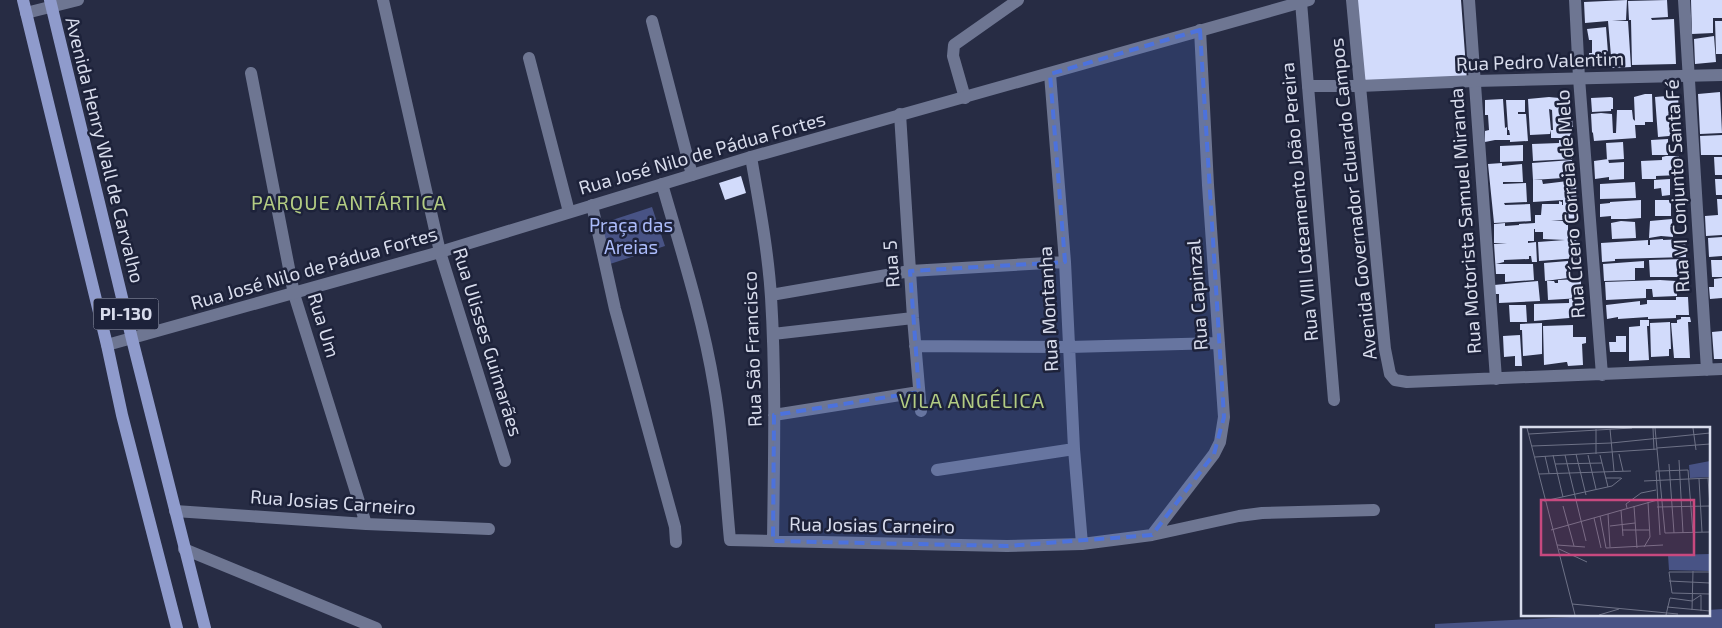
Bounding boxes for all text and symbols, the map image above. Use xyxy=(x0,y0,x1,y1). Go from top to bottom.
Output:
street label: Avenida Henry Wall de Carvalho xyxy=(61,14,150,285)
street label: Avenida Governador Eduardo Campos xyxy=(1324,37,1381,361)
street label: Rua Pedro Valentim xyxy=(1455,46,1624,75)
street label: Rua VIII Loteamento João Pereira xyxy=(1275,62,1322,343)
street label: Rua VI Conjunto Santa Fé xyxy=(1659,79,1694,293)
street label: Rua Motorista Samuel Miranda xyxy=(1444,87,1485,355)
street label: Rua Cícero Correia de Melo xyxy=(1550,89,1589,319)
street label: Rua José Nilo de Pádua Fortes xyxy=(576,106,828,199)
district label: PARQUE ANTÁRTICA xyxy=(251,190,447,214)
park label: Praça das Areias xyxy=(589,213,673,258)
street label: Rua José Nilo de Pádua Fortes xyxy=(188,221,440,314)
street label: Rua Capinzal xyxy=(1181,238,1212,351)
street label: Rua 5 xyxy=(877,240,904,288)
street label: Rua Ulisses Guimarães xyxy=(449,245,528,439)
street label: Rua Montanha xyxy=(1033,246,1062,373)
street label: Rua São Francisco xyxy=(737,271,766,427)
street label: Rua Um xyxy=(304,290,345,360)
road number: PI-130 xyxy=(94,298,158,329)
district label: VILA ANGÉLICA xyxy=(899,388,1045,412)
inset map xyxy=(1521,427,1710,616)
street label: Rua Josias Carneiro xyxy=(250,484,417,519)
street label: Rua Josias Carneiro xyxy=(789,512,955,537)

